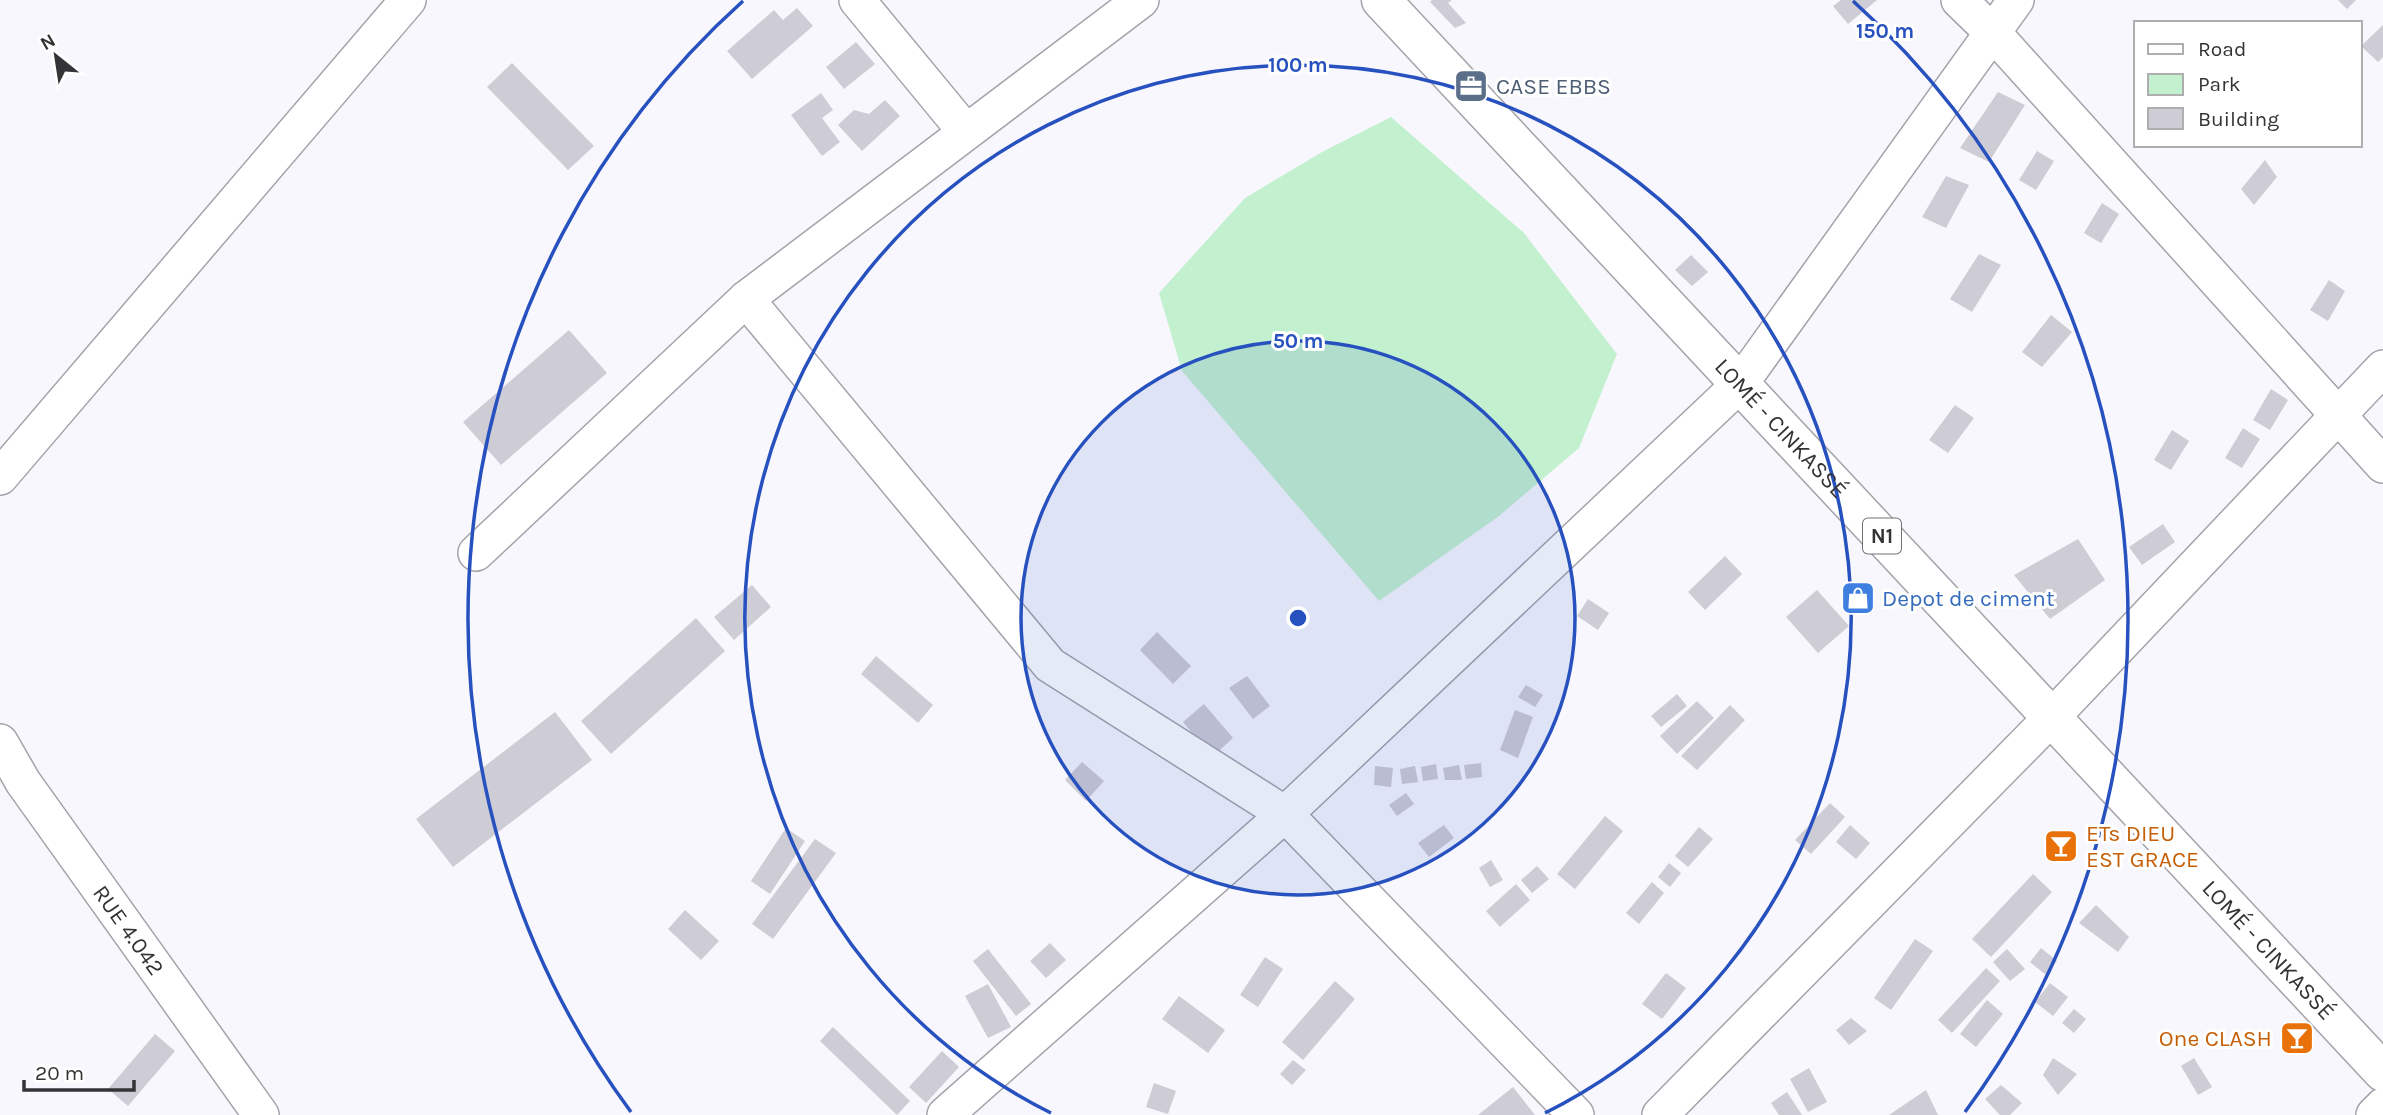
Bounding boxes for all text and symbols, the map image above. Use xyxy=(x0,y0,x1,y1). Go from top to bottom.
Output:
text: 150 m xyxy=(1856,19,1914,43)
north arrow xyxy=(21,21,91,91)
legend xyxy=(2134,21,2362,147)
text: N xyxy=(37,29,59,55)
text: Road xyxy=(2198,37,2246,61)
text: 100 m xyxy=(1268,53,1328,77)
office icon: CASE EBBS xyxy=(1452,67,1490,105)
text: Park xyxy=(2198,72,2241,96)
place label: CASE EBBS xyxy=(1496,73,1611,100)
text: Building xyxy=(2198,107,2279,131)
text: 50 m xyxy=(1273,329,1323,353)
street label: LOMÉ - CINKASSÉ xyxy=(1709,353,1853,504)
road number: N1 xyxy=(1863,518,1901,554)
shop icon: Depot de ciment xyxy=(1839,579,1877,617)
place label: Depot de ciment xyxy=(1882,585,2055,612)
centre of rings xyxy=(1286,606,1310,630)
place label: ETs DIEU EST GRACE xyxy=(2086,820,2199,873)
bar icon: ETs DIEU EST GRACE xyxy=(2042,827,2080,865)
street label: LOMÉ - CINKASSÉ xyxy=(2197,874,2340,1025)
street label: RUE 4.042 xyxy=(87,880,170,980)
bar icon: One CLASH xyxy=(2278,1019,2316,1057)
place label: One CLASH xyxy=(2159,1025,2272,1052)
scale bar xyxy=(24,1048,135,1092)
text: 20 m xyxy=(35,1061,84,1085)

